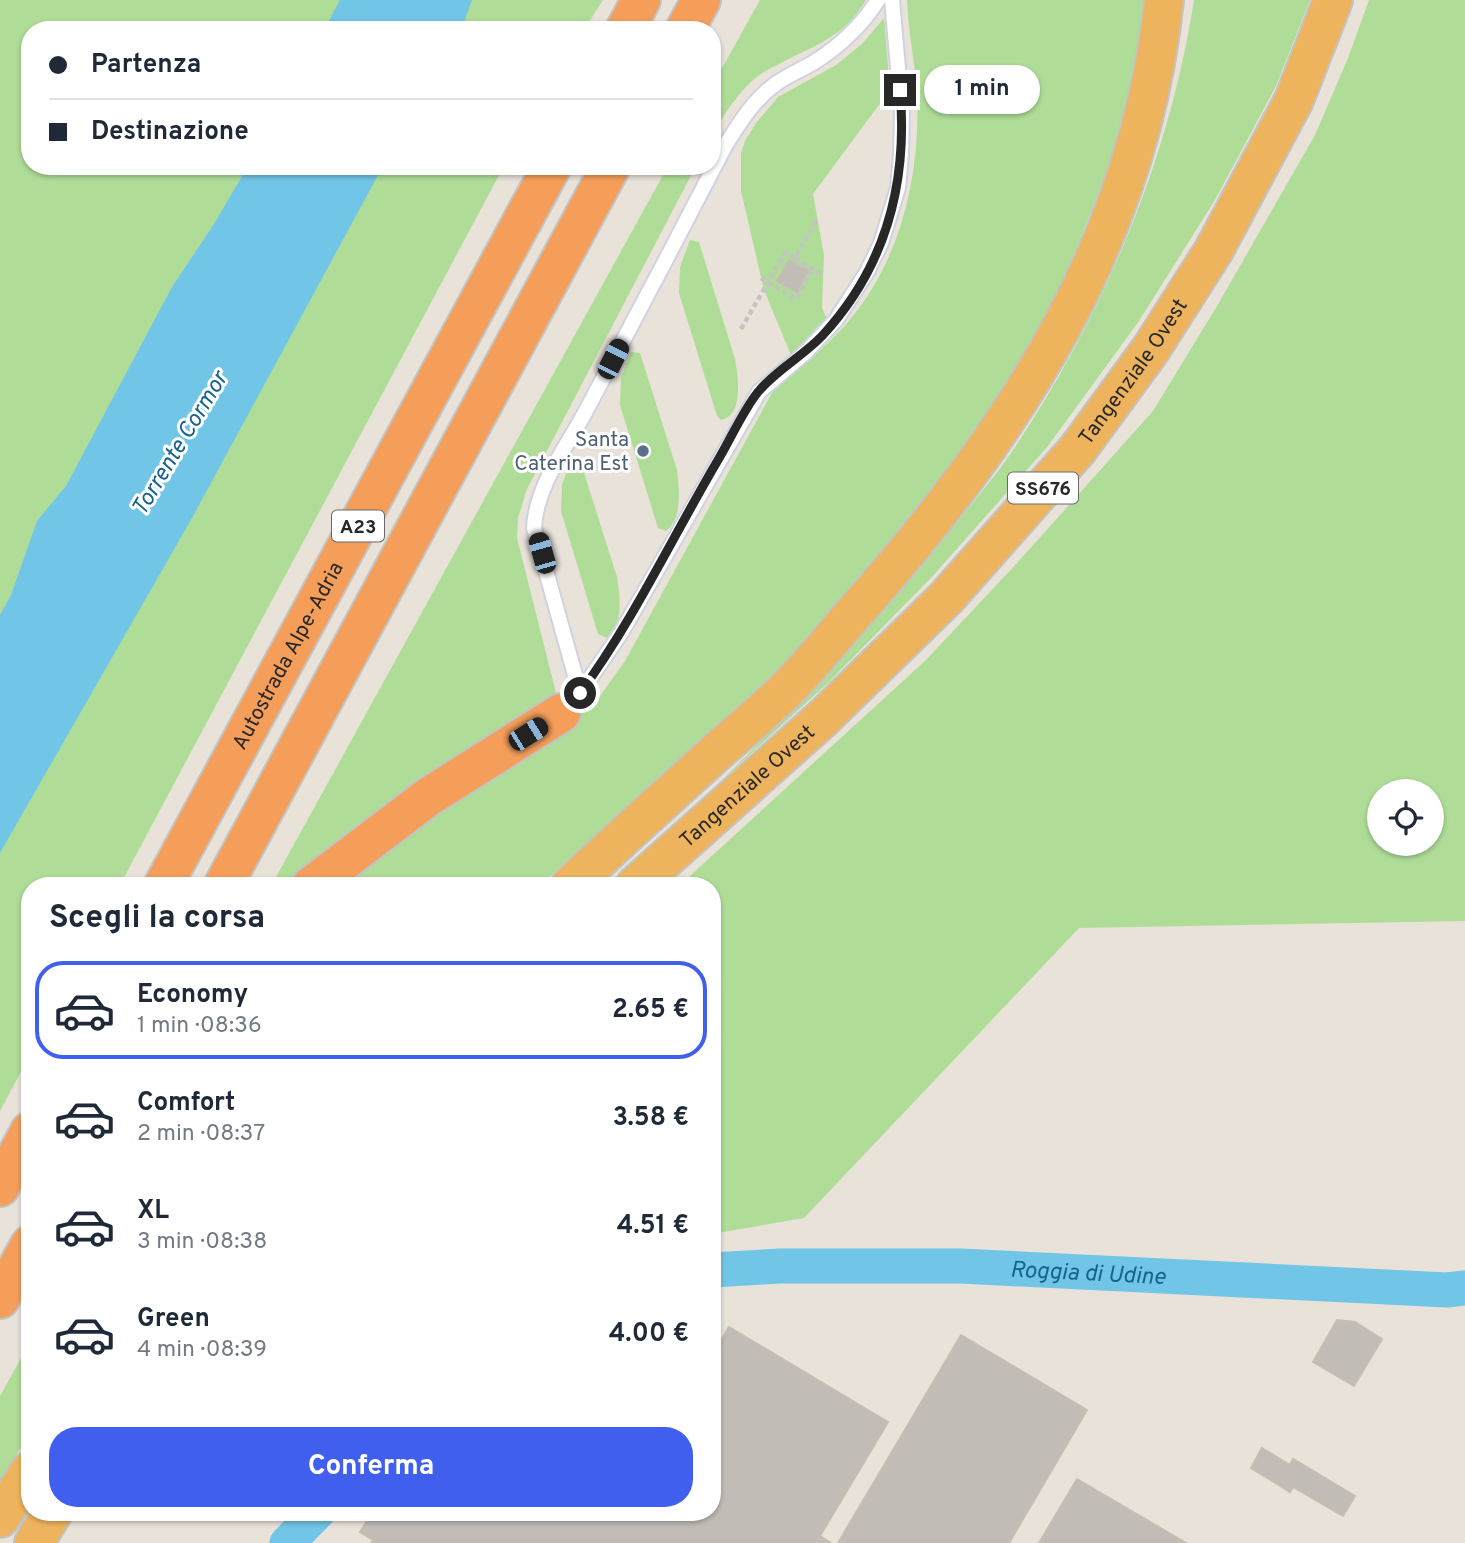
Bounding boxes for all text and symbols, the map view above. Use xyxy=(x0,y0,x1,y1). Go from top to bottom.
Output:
text: Partenza xyxy=(91,49,201,82)
callout: 1 min xyxy=(925,66,1040,114)
route end xyxy=(884,74,916,106)
text: 1 min xyxy=(954,75,1010,104)
text: Destinazione xyxy=(91,116,249,149)
street label: Tangenziale Ovest xyxy=(1073,294,1195,451)
car xyxy=(595,336,632,382)
water label: Torrente Cormor xyxy=(127,365,237,522)
place label: Santa Caterina Est xyxy=(514,427,629,478)
marker: Santa Caterina Est xyxy=(635,443,651,459)
road number: SS676 xyxy=(1008,472,1078,503)
road number: A23 xyxy=(332,510,384,541)
car xyxy=(527,530,558,576)
street label: Autostrada Alpe-Adria xyxy=(227,557,351,755)
route start xyxy=(564,677,596,709)
car xyxy=(505,714,552,754)
street label: Tangenziale Ovest xyxy=(674,720,821,855)
map controls xyxy=(1367,779,1444,856)
button: locate xyxy=(1367,779,1444,856)
text: Scegli la corsa xyxy=(49,899,265,939)
icon: car xyxy=(53,979,116,1042)
text: Economy xyxy=(137,979,248,1012)
text: 2.65 € xyxy=(612,994,689,1027)
text: 1 min · 08:36 xyxy=(137,1012,262,1041)
icon: car xyxy=(53,1087,116,1150)
text: Comfort xyxy=(137,1087,235,1120)
text: 3.58 € xyxy=(612,1102,689,1135)
text: 2 min · 08:37 xyxy=(137,1120,265,1149)
icon: car xyxy=(53,1195,116,1258)
text: XL xyxy=(137,1195,169,1228)
text: 4.51 € xyxy=(617,1210,689,1243)
text: 3 min · 08:38 xyxy=(137,1228,267,1257)
water label: Roggia di Udine xyxy=(1009,1256,1167,1293)
icon: car xyxy=(53,1303,116,1366)
text: Green xyxy=(137,1303,210,1336)
text: 4.00 € xyxy=(609,1318,689,1351)
text: 4 min · 08:39 xyxy=(137,1336,267,1365)
button: Conferma xyxy=(49,1427,693,1507)

